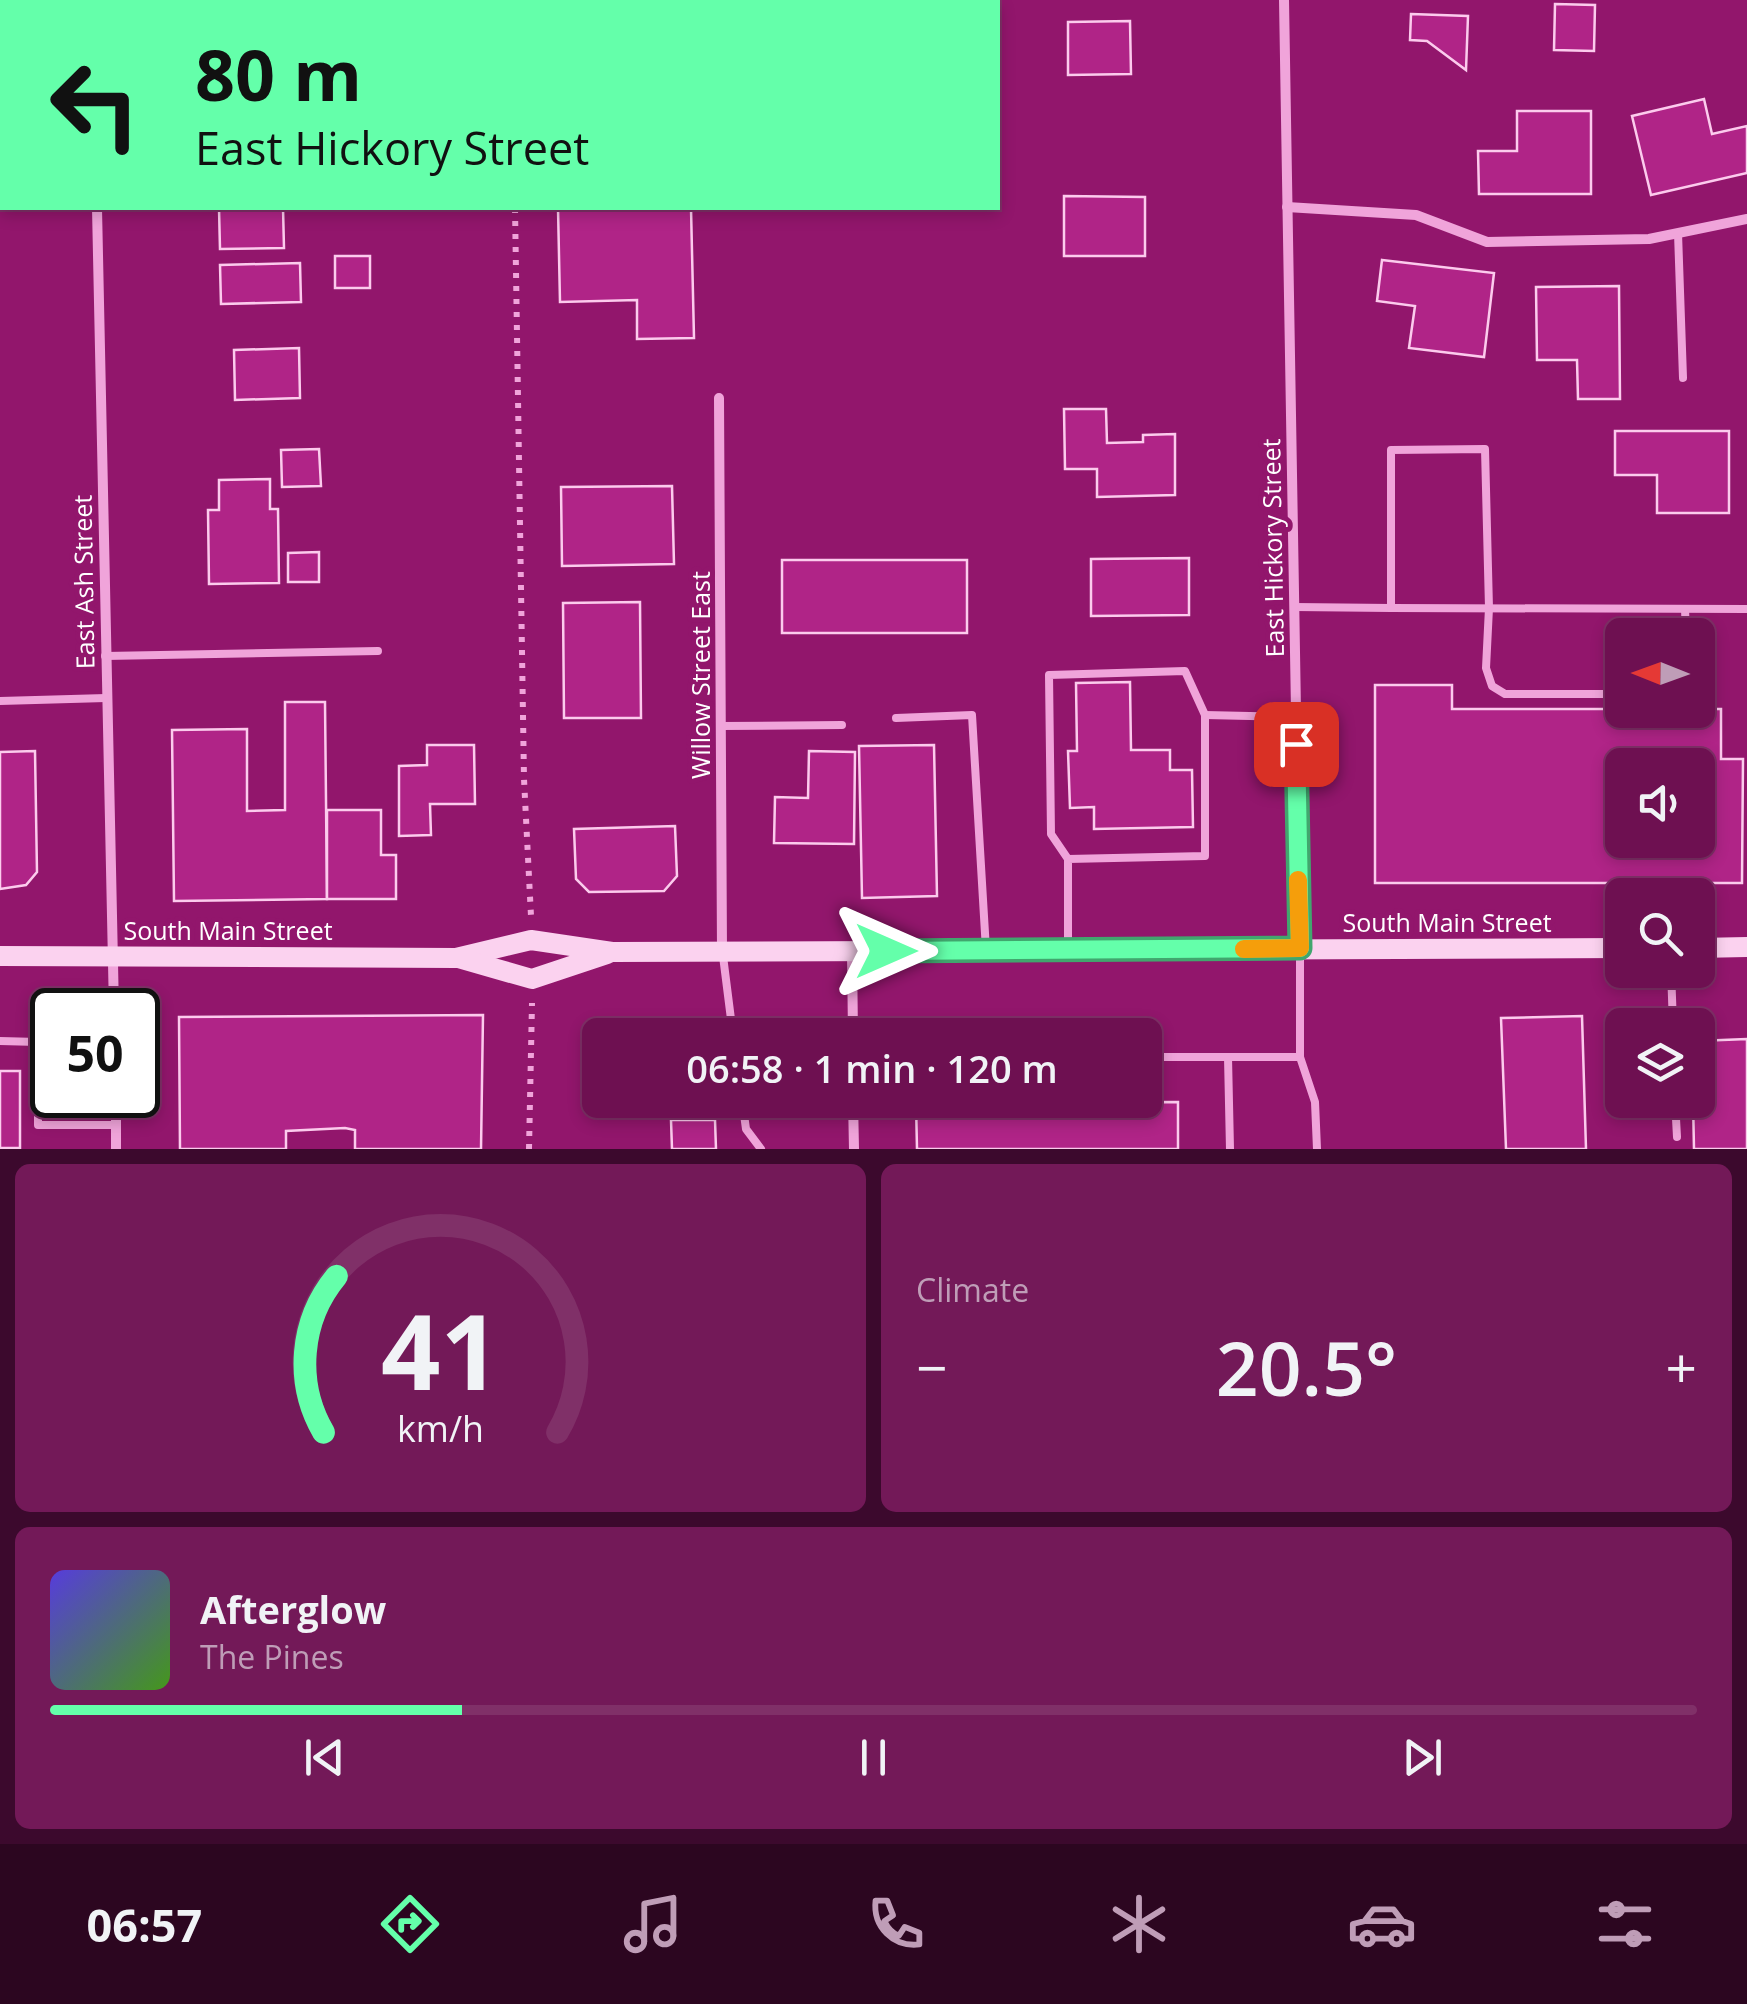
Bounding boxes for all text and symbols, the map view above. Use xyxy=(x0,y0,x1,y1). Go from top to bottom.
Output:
text: 80 m xyxy=(195,26,362,122)
icon: left xyxy=(30,40,160,170)
text: East Hickory Street xyxy=(195,117,589,178)
street label: East Hickory Street xyxy=(1253,438,1291,658)
street label: East Ash Street xyxy=(64,494,102,670)
street label: Willow Street East xyxy=(683,571,717,779)
north arrow xyxy=(1605,618,1715,728)
map controls xyxy=(1605,618,1715,1118)
pin xyxy=(1254,702,1339,787)
icon: arrive xyxy=(1269,717,1324,772)
button: sound xyxy=(1605,748,1715,858)
button: search xyxy=(1605,878,1715,988)
position arrow xyxy=(834,899,938,1003)
street label: South Main Street xyxy=(1342,905,1552,939)
street label: South Main Street xyxy=(123,913,333,947)
speed limit sign: 50 xyxy=(30,988,160,1118)
button: layers xyxy=(1605,1008,1715,1118)
text: 06:58 · 1 min · 120 m xyxy=(686,1042,1058,1094)
text: Climate xyxy=(916,1268,1029,1311)
text: 41 xyxy=(381,1279,500,1420)
text: 20.5° xyxy=(1216,1316,1397,1418)
text: − xyxy=(916,1329,947,1404)
text: + xyxy=(1666,1329,1697,1404)
text: km/h xyxy=(397,1404,484,1452)
text: Afterglow xyxy=(200,1583,386,1635)
text: The Pines xyxy=(200,1635,344,1678)
icon: previous xyxy=(297,1730,352,1785)
icon: pause xyxy=(846,1730,901,1785)
icon: next xyxy=(1395,1730,1450,1785)
icon: directions xyxy=(375,1889,445,1959)
icon: music xyxy=(618,1889,688,1959)
icon: phone xyxy=(861,1889,931,1959)
icon: climate xyxy=(1104,1889,1174,1959)
icon: car xyxy=(1347,1889,1417,1959)
icon: filters xyxy=(1590,1889,1660,1959)
text: 06:57 xyxy=(87,1894,202,1955)

